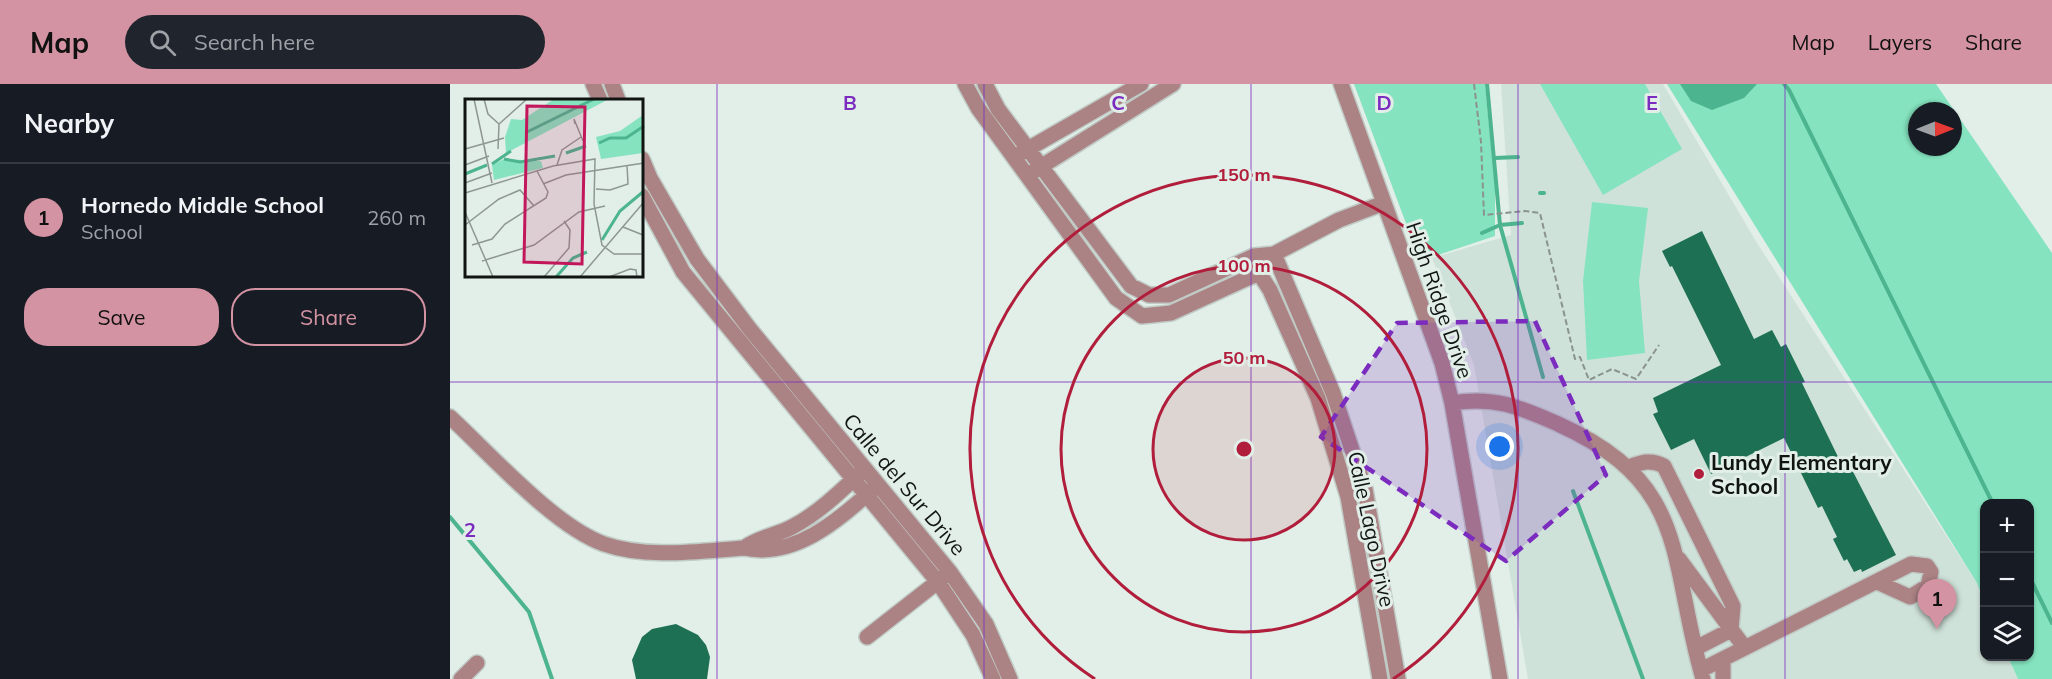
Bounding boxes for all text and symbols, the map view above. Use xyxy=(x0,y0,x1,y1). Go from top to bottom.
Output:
search box xyxy=(125,15,545,69)
text: Map xyxy=(30,25,89,60)
icon: search xyxy=(146,26,179,59)
text: Search here xyxy=(194,28,315,56)
text: Map xyxy=(1792,29,1835,55)
text: Layers xyxy=(1868,29,1932,55)
text: Share xyxy=(1965,29,2022,55)
text: B xyxy=(843,90,857,115)
text: C xyxy=(1111,90,1125,115)
text: D xyxy=(1376,90,1392,115)
text: E xyxy=(1646,90,1658,115)
inset map xyxy=(465,99,644,278)
north arrow xyxy=(1908,102,1962,156)
text: Nearby xyxy=(24,107,114,140)
text: 150 m xyxy=(1217,163,1271,186)
text: Hornedo Middle School xyxy=(81,191,324,219)
text: 1 xyxy=(38,205,50,230)
text: 260 m xyxy=(367,205,426,230)
street label: High Ridge Drive xyxy=(1401,218,1479,382)
text: School xyxy=(81,219,143,244)
text: 100 m xyxy=(1217,254,1271,277)
button: Save xyxy=(24,288,219,346)
button: Share xyxy=(231,288,426,346)
text: 50 m xyxy=(1223,346,1265,369)
street label: Calle del Sur Drive xyxy=(838,408,972,560)
your location xyxy=(1485,432,1514,461)
centre of rings xyxy=(1234,439,1254,459)
street label: Calle Lago Drive xyxy=(1343,449,1401,609)
place label: Lundy Elementary School xyxy=(1711,449,1892,499)
marker: Lundy Elementary School xyxy=(1692,467,1706,481)
map controls xyxy=(1980,499,2034,661)
button: + xyxy=(1980,499,2034,553)
text: 2 xyxy=(464,517,476,542)
button: − xyxy=(1980,553,2034,607)
pin: 1 xyxy=(1918,580,1956,629)
button: layers xyxy=(1980,607,2034,661)

